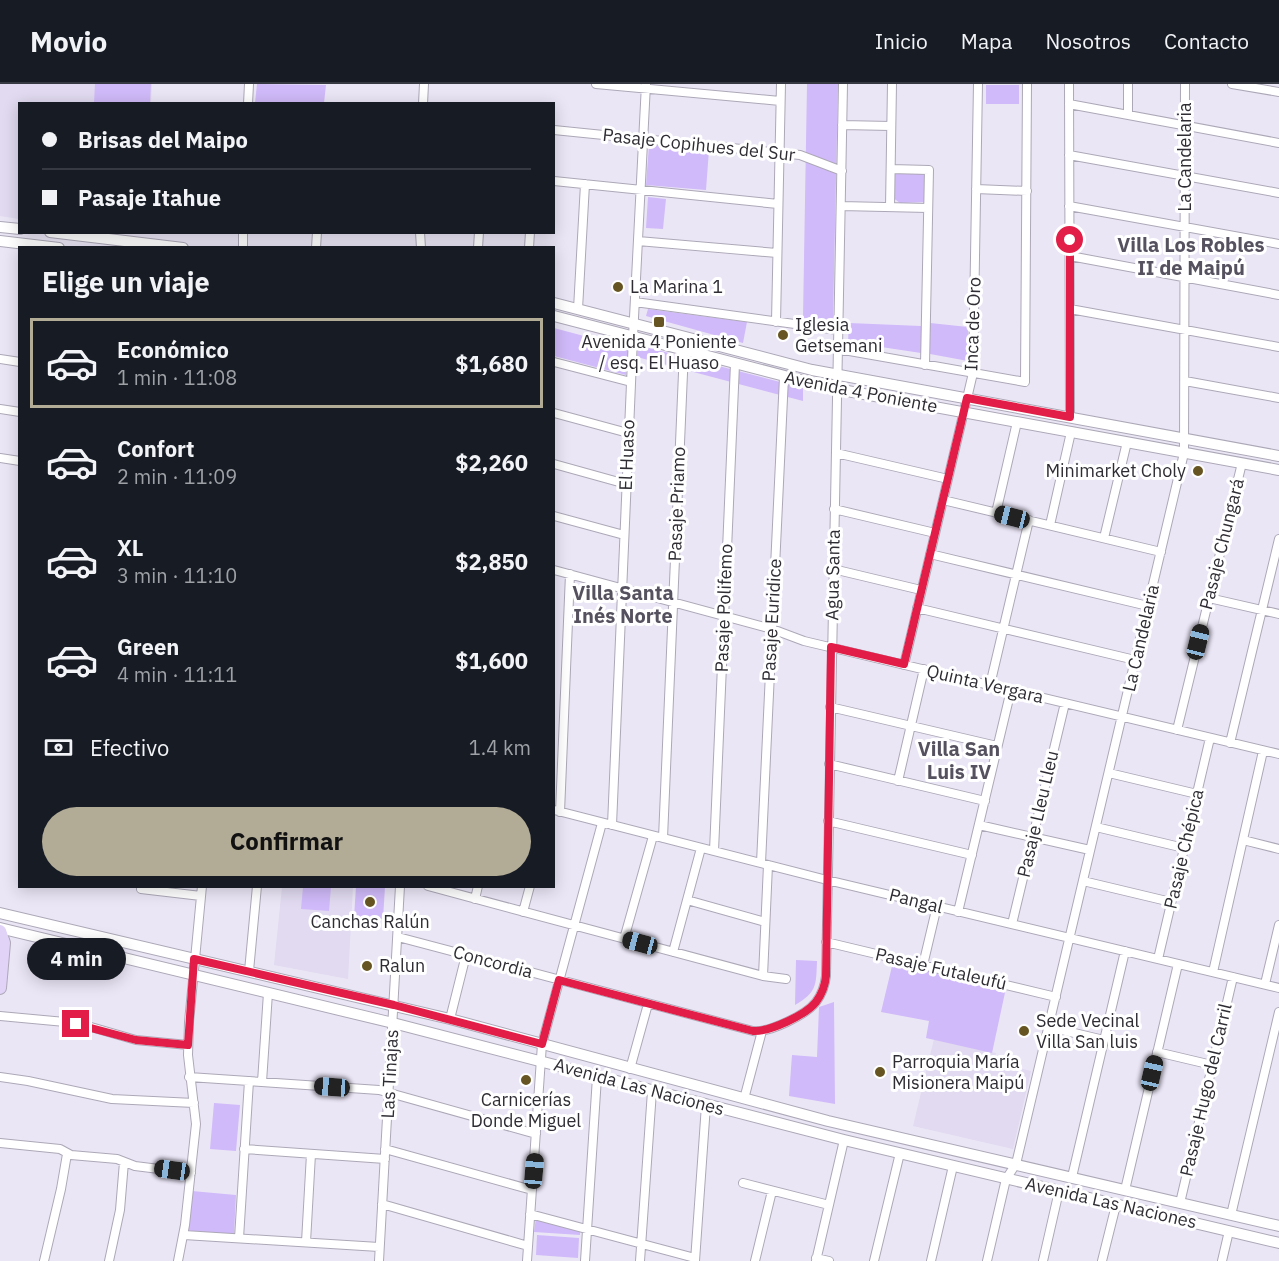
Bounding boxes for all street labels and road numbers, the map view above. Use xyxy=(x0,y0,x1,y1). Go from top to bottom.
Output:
street label: La Candelaria xyxy=(1173,102,1196,212)
street label: Pasaje Copihues del Sur xyxy=(602,123,797,166)
street label: Inca de Oro xyxy=(959,276,986,371)
street label: Avenida 4 Poniente xyxy=(783,365,940,418)
street label: El Huaso xyxy=(614,419,639,491)
street label: Pasaje Priamo xyxy=(663,446,690,562)
street label: Pasaje Chungará xyxy=(1194,476,1249,612)
street label: Agua Santa xyxy=(820,529,845,621)
street label: Pasaje Polifemo xyxy=(710,543,737,673)
street label: Pasaje Euridice xyxy=(757,558,786,682)
street label: La Candelaria xyxy=(1117,582,1164,694)
street label: Quinta Vergara xyxy=(924,659,1046,708)
street label: Pasaje Lleu Lleu xyxy=(1012,748,1063,880)
street label: Pasaje Chépica xyxy=(1159,786,1209,911)
street label: Pangal xyxy=(887,883,945,918)
street label: Concordia xyxy=(451,940,536,983)
street label: Pasaje Futaleufú xyxy=(873,942,1009,995)
street label: Pasaje Hugo del Carril xyxy=(1174,1001,1237,1179)
street label: Las Tinajas xyxy=(376,1029,403,1119)
street label: Avenida Las Naciones xyxy=(552,1053,727,1120)
street label: Avenida Las Naciones xyxy=(1023,1172,1199,1233)

